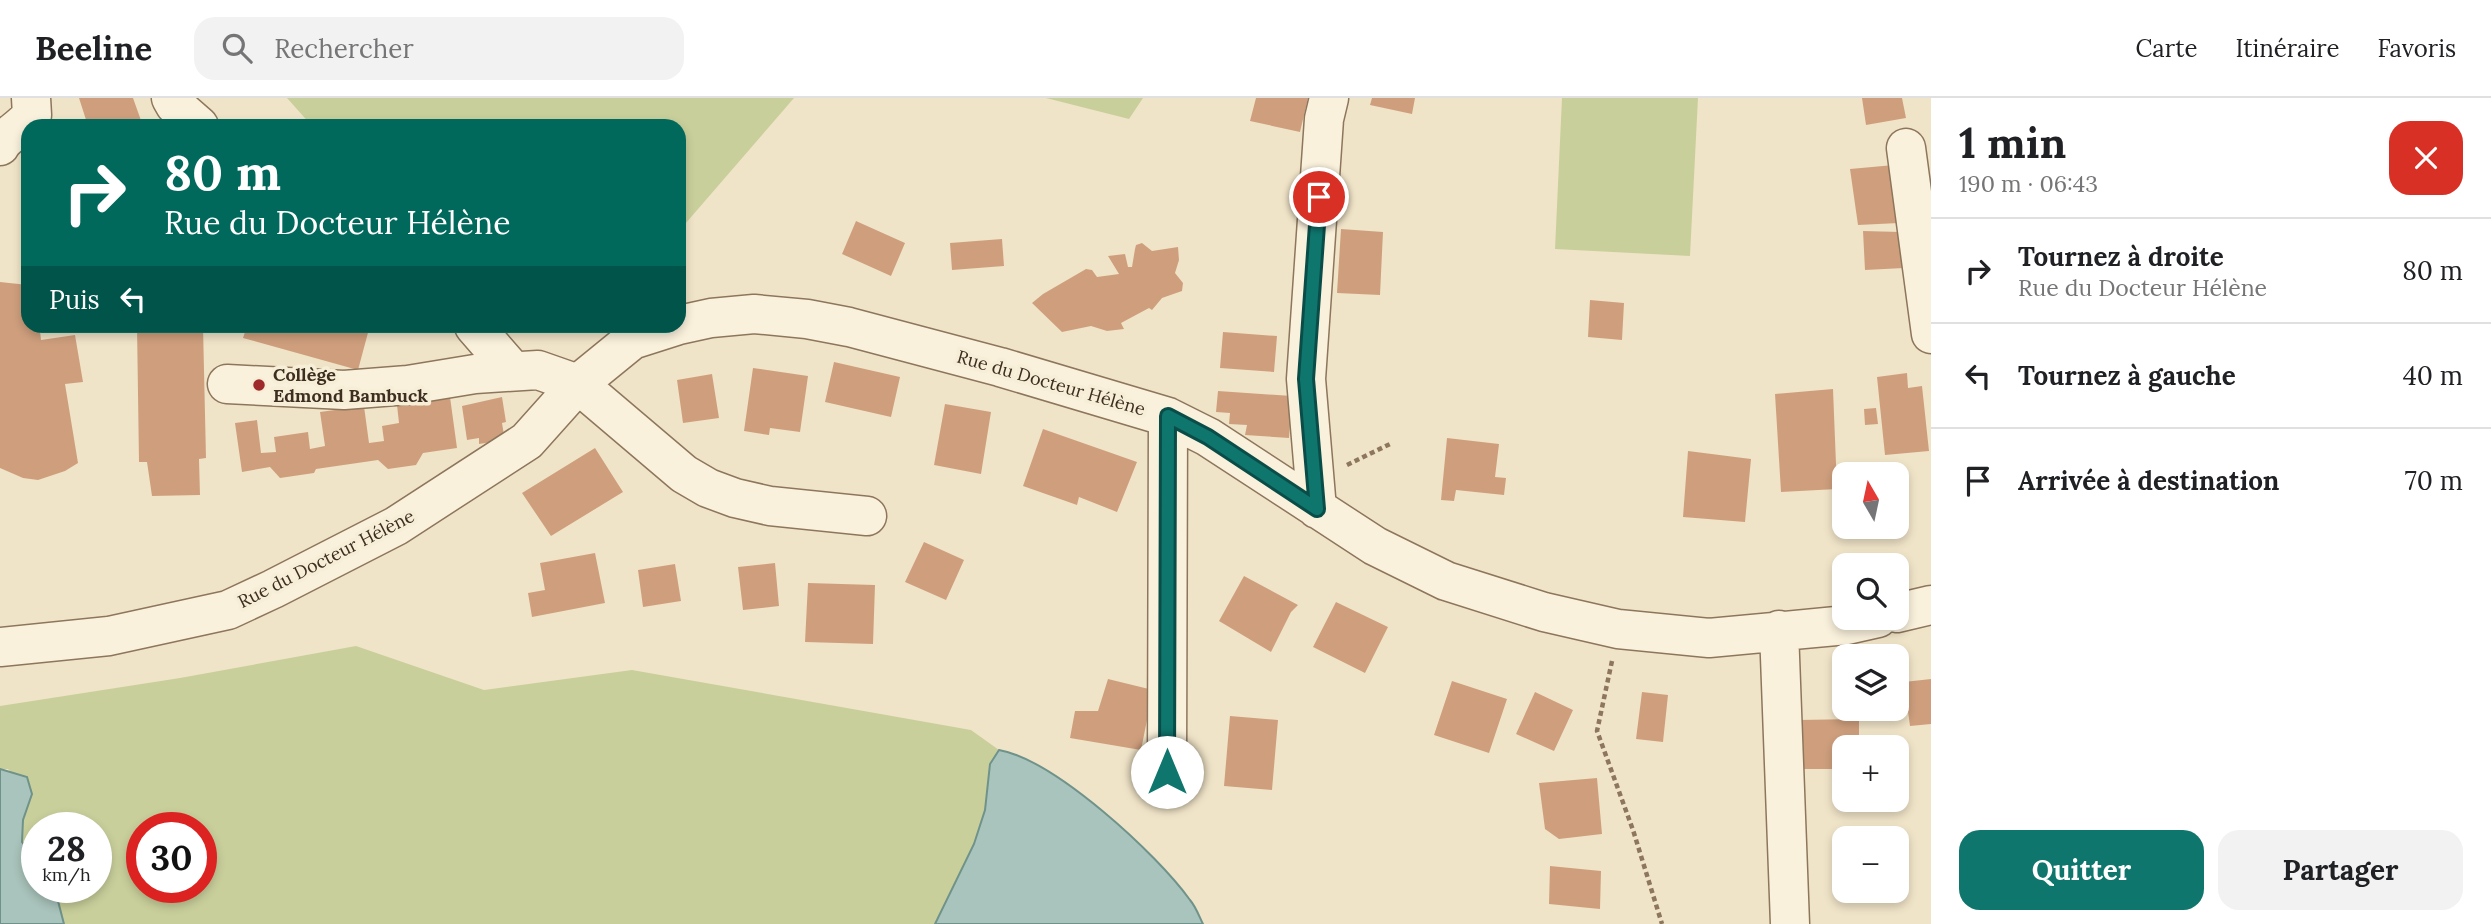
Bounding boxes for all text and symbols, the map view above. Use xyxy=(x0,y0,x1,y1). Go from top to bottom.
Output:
search box xyxy=(194,17,684,80)
text: Beeline xyxy=(35,27,152,69)
icon: search xyxy=(218,29,256,67)
text: Rechercher xyxy=(274,32,414,65)
text: Carte xyxy=(2136,33,2198,64)
text: Itinéraire xyxy=(2236,33,2339,64)
text: Favoris xyxy=(2377,33,2456,64)
text: 1 min xyxy=(1959,116,2066,170)
button: close xyxy=(2389,121,2463,195)
text: 80 m xyxy=(164,141,281,203)
icon: right xyxy=(49,147,140,238)
pin xyxy=(1289,167,1349,227)
text: 190 m · 06:43 xyxy=(1959,169,2098,198)
icon: arrive xyxy=(1300,178,1338,216)
text: Rue du Docteur Hélène xyxy=(164,202,511,243)
text: Tournez à droite xyxy=(2018,240,2224,273)
icon: right xyxy=(1959,252,1997,290)
text: 80 m xyxy=(2402,254,2463,287)
text: Rue du Docteur Hélène xyxy=(2018,273,2267,302)
icon: left xyxy=(114,280,152,318)
text: Puis xyxy=(49,283,100,316)
street label: Rue du Docteur Hélène xyxy=(954,345,1148,421)
icon: left xyxy=(1959,357,1997,395)
text: Tournez à gauche xyxy=(2018,359,2236,392)
text: 40 m xyxy=(2403,359,2463,392)
place label: Collège Edmond Bambuck xyxy=(273,363,428,407)
marker: Collège Edmond Bambuck xyxy=(251,377,267,393)
north arrow xyxy=(1832,462,1909,539)
map controls xyxy=(1832,462,1909,903)
icon: arrive xyxy=(1959,462,1997,500)
text: Arrivée à destination xyxy=(2018,464,2279,497)
text: 70 m xyxy=(2405,464,2463,497)
street label: Rue du Docteur Hélène xyxy=(234,504,418,613)
button: search xyxy=(1832,553,1909,630)
button: layers xyxy=(1832,644,1909,721)
position arrow xyxy=(1130,735,1204,809)
button: + xyxy=(1832,735,1909,812)
speed limit sign: 30 xyxy=(126,812,217,903)
text: 28 xyxy=(47,826,86,871)
button: − xyxy=(1832,826,1909,903)
button: Quitter xyxy=(1959,830,2204,910)
button: Partager xyxy=(2218,830,2463,910)
text: km/h xyxy=(42,863,91,886)

